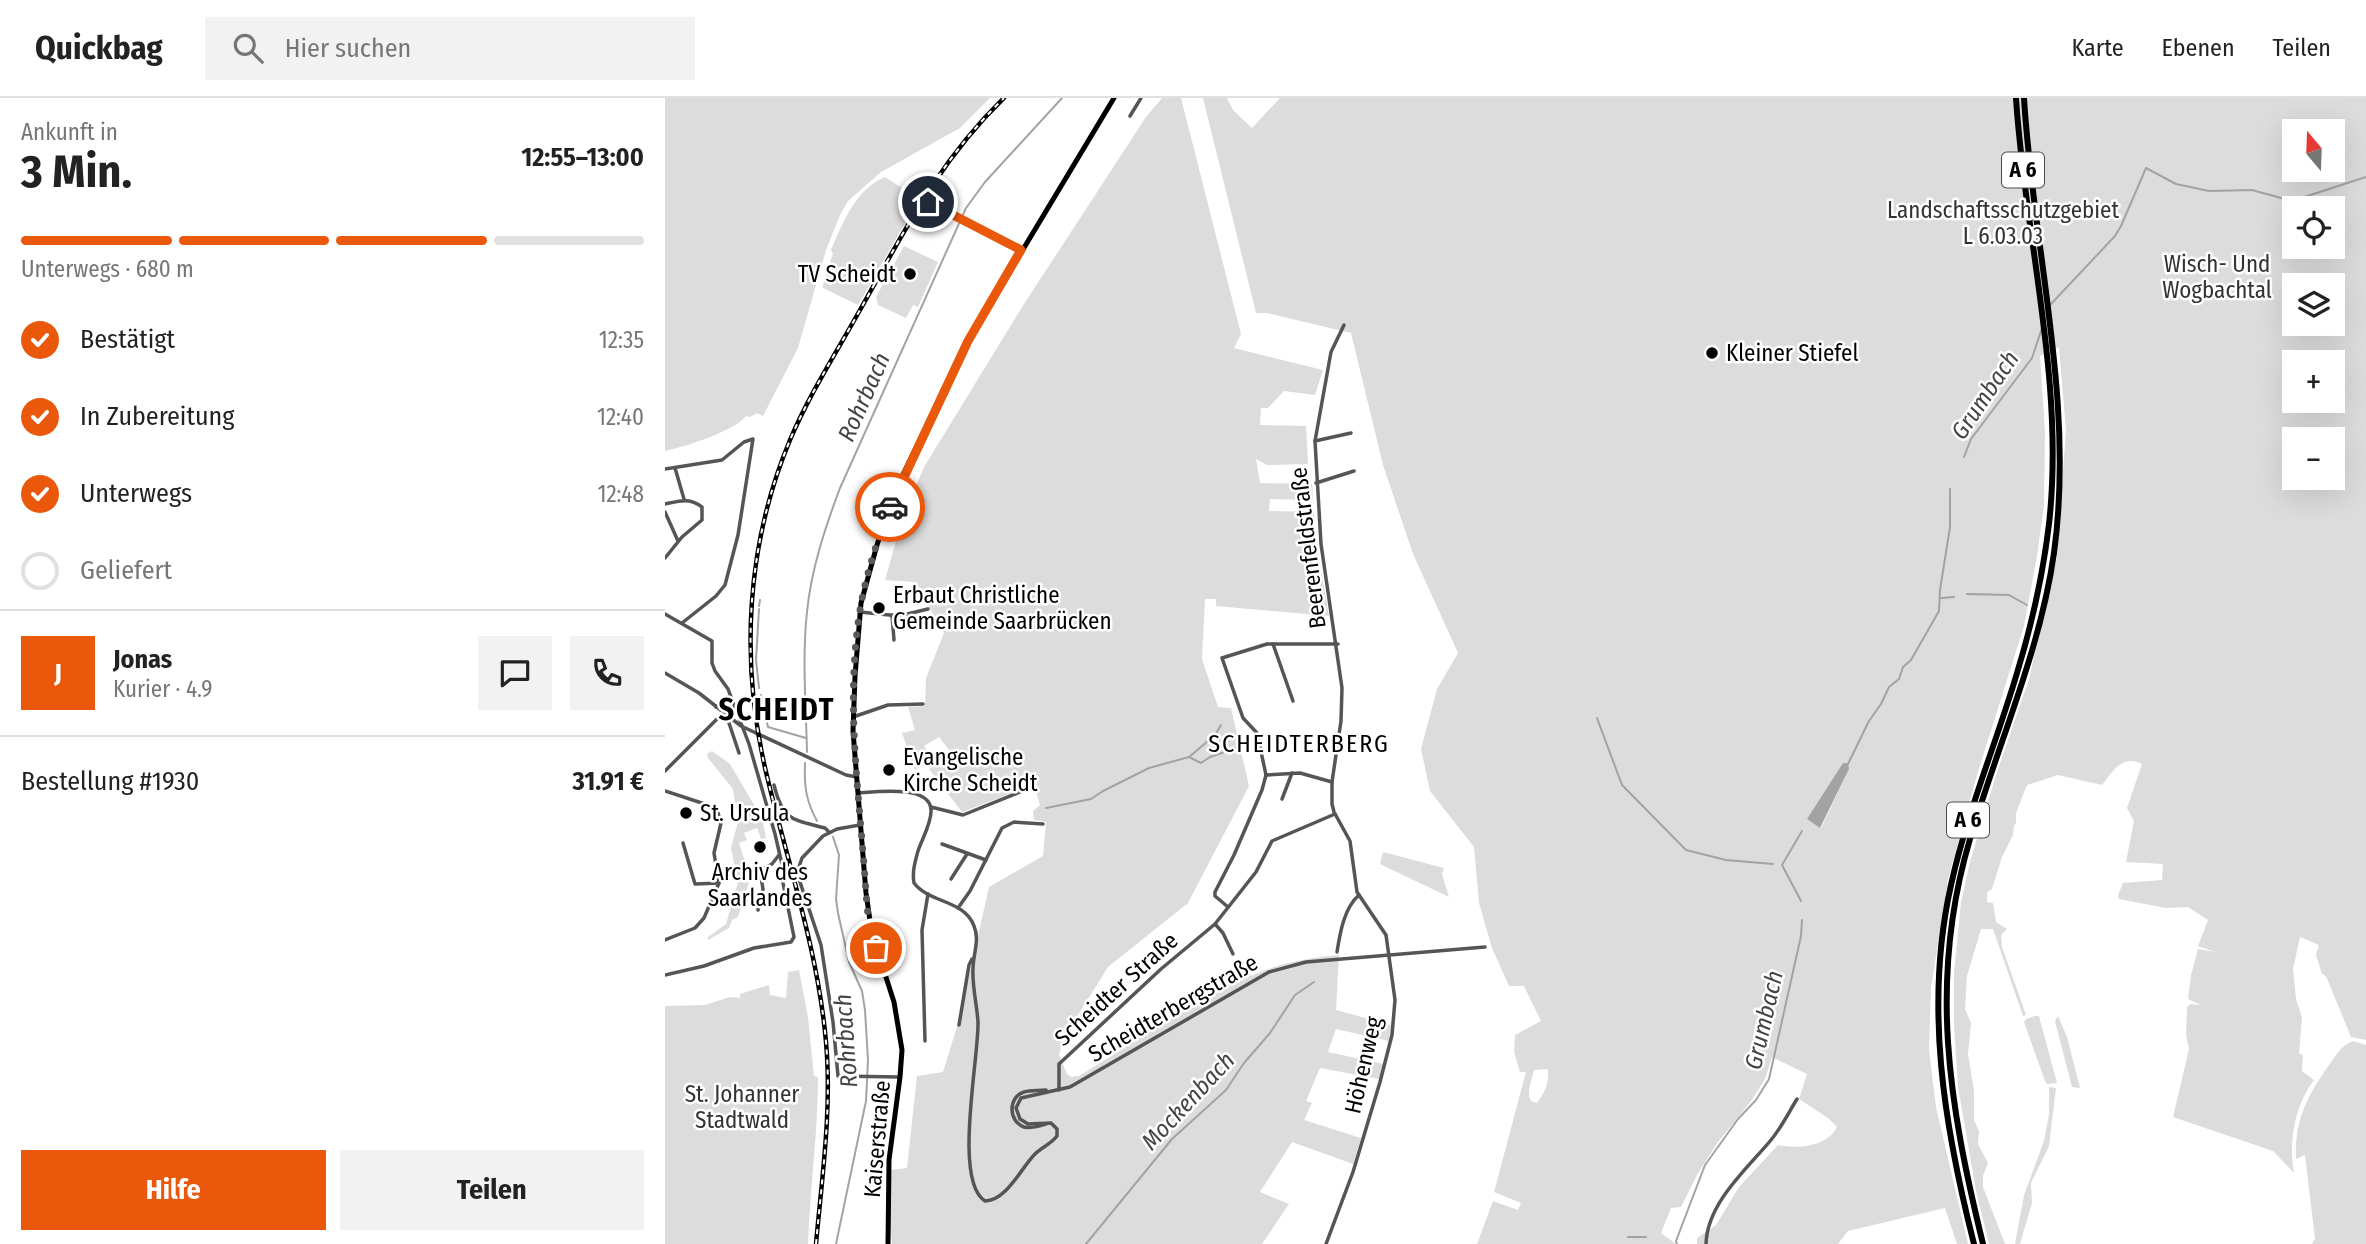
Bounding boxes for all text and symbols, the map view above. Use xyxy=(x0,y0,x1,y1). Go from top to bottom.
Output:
search box xyxy=(205,17,695,80)
text: Quickbag xyxy=(35,28,163,68)
icon: search xyxy=(229,29,267,67)
text: Hier suchen xyxy=(285,33,411,64)
text: Karte xyxy=(2072,34,2124,62)
text: Ebenen xyxy=(2162,34,2235,62)
text: Teilen xyxy=(2273,34,2331,62)
text: Ankunft in xyxy=(21,118,118,146)
north arrow xyxy=(2282,119,2345,182)
map controls xyxy=(2282,119,2345,490)
text: 12:55–13:00 xyxy=(521,142,644,173)
text: 3 Min. xyxy=(21,144,132,199)
road number: A 6 xyxy=(2002,153,2044,188)
pin xyxy=(898,172,958,232)
icon: home xyxy=(909,183,947,221)
park label: Landschaftsschutzgebiet L 6.03.03 xyxy=(1887,196,2119,250)
button: locate xyxy=(2282,196,2345,259)
park label: Wisch- Und Wogbachtal xyxy=(2162,250,2272,304)
text: Unterwegs · 680 m xyxy=(21,255,194,283)
place label: TV Scheidt xyxy=(798,260,896,288)
marker: TV Scheidt xyxy=(902,266,918,282)
button: layers xyxy=(2282,273,2345,336)
icon: check xyxy=(21,321,59,359)
text: Bestätigt xyxy=(80,324,175,355)
text: 12:35 xyxy=(599,326,644,354)
place label: Kleiner Stiefel xyxy=(1726,339,1859,367)
marker: Kleiner Stiefel xyxy=(1704,345,1720,361)
water label: Grumbach xyxy=(1945,345,2025,445)
water label: Rohrbach xyxy=(832,348,896,446)
button: + xyxy=(2282,350,2345,413)
icon: check xyxy=(21,398,59,436)
text: In Zubereitung xyxy=(80,401,234,432)
text: 12:40 xyxy=(597,403,644,431)
button: − xyxy=(2282,427,2345,490)
street label: Beerenfeldstraße xyxy=(1284,466,1332,630)
courier xyxy=(855,472,925,542)
icon: check xyxy=(21,475,59,513)
text: Unterwegs xyxy=(80,478,192,509)
text: 12:48 xyxy=(597,480,644,508)
icon: car xyxy=(871,488,909,526)
text: Geliefert xyxy=(80,555,172,586)
place label: Erbaut Christliche Gemeinde Saarbrücken xyxy=(893,581,1112,635)
marker: Erbaut Christliche Gemeinde Saarbrücken xyxy=(871,600,887,616)
button: chat xyxy=(478,636,552,710)
button: phone xyxy=(570,636,644,710)
text: Jonas xyxy=(113,644,172,675)
text: J xyxy=(54,658,62,689)
text: Kurier · 4.9 xyxy=(113,675,213,703)
district label: SCHEIDT xyxy=(718,692,836,728)
district label: SCHEIDTERBERG xyxy=(1208,730,1390,758)
place label: Evangelische Kirche Scheidt xyxy=(903,743,1038,797)
marker: Evangelische Kirche Scheidt xyxy=(881,762,897,778)
text: Bestellung #1930 xyxy=(21,766,199,797)
text: 31.91 € xyxy=(572,766,644,797)
place label: St. Ursula xyxy=(700,799,790,827)
road number: A 6 xyxy=(1947,802,1989,838)
marker: St. Ursula xyxy=(678,805,694,821)
marker: Archiv des Saarlandes xyxy=(752,839,768,855)
place label: Archiv des Saarlandes xyxy=(708,858,813,912)
pin xyxy=(846,918,906,978)
street label: Scheidter Straße xyxy=(1049,926,1183,1052)
icon: bag xyxy=(857,929,895,967)
street label: Scheidterbergstraße xyxy=(1083,948,1263,1068)
water label: Grumbach xyxy=(1739,968,1789,1072)
water label: Rohrbach xyxy=(829,993,863,1089)
street label: Höhenweg xyxy=(1338,1014,1388,1116)
water label: Mockenbach xyxy=(1136,1046,1240,1156)
street label: Kaiserstraße xyxy=(858,1079,896,1199)
park label: St. Johanner Stadtwald xyxy=(685,1080,799,1134)
button: Hilfe xyxy=(21,1150,326,1230)
button: Teilen xyxy=(340,1150,644,1230)

